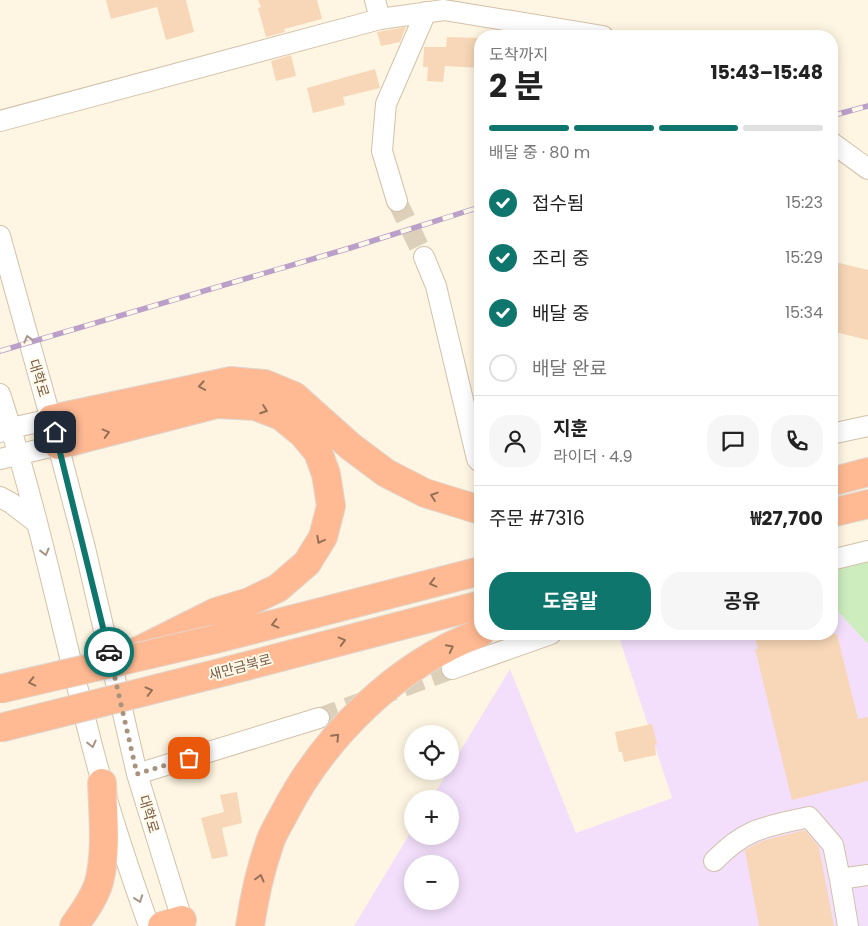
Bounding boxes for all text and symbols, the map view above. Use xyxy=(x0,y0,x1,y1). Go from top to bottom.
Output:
text: 도착까지 xyxy=(489,43,548,66)
text: 15:43–15:48 xyxy=(710,59,823,86)
text: 2 분 xyxy=(489,63,544,108)
text: 배달 중 · 80 m xyxy=(489,141,590,164)
icon: check xyxy=(489,189,517,217)
text: 접수됨 xyxy=(532,190,584,217)
text: 15:23 xyxy=(786,191,823,214)
icon: check xyxy=(489,244,517,272)
text: 조리 중 xyxy=(532,245,590,272)
text: 15:29 xyxy=(785,246,823,269)
icon: check xyxy=(489,299,517,327)
text: 배달 중 xyxy=(532,300,590,327)
text: 15:34 xyxy=(785,301,823,324)
one-way arrow xyxy=(23,334,34,343)
text: 배달 완료 xyxy=(532,355,607,382)
street label: 대학로 xyxy=(24,357,54,400)
one-way arrow xyxy=(198,381,207,391)
one-way arrow xyxy=(259,404,268,414)
pin xyxy=(34,411,76,453)
button: person xyxy=(489,415,541,467)
text: 지훈 xyxy=(553,415,588,442)
button: chat xyxy=(707,415,759,467)
button: phone xyxy=(771,415,823,467)
icon: home xyxy=(41,418,69,446)
one-way arrow xyxy=(101,428,109,438)
text: 라이더 · 4.9 xyxy=(553,445,633,468)
one-way arrow xyxy=(430,492,438,502)
text: 주문 #7316 xyxy=(489,505,585,532)
text: ₩27,700 xyxy=(750,505,823,532)
one-way arrow xyxy=(316,535,326,544)
one-way arrow xyxy=(39,547,50,556)
button: 도움말 xyxy=(489,572,651,630)
button: 공유 xyxy=(661,572,823,630)
one-way arrow xyxy=(429,578,437,588)
one-way arrow xyxy=(272,618,280,628)
courier xyxy=(84,627,134,677)
one-way arrow xyxy=(337,636,346,647)
icon: car xyxy=(95,638,123,666)
one-way arrow xyxy=(445,644,454,654)
street label: 새만금북로 xyxy=(206,649,274,685)
one-way arrow xyxy=(27,676,36,687)
one-way arrow xyxy=(145,686,154,697)
map controls xyxy=(404,725,459,910)
button: locate xyxy=(404,725,459,780)
one-way arrow xyxy=(330,734,339,743)
pin xyxy=(168,737,210,779)
one-way arrow xyxy=(86,739,97,748)
icon: bag xyxy=(175,744,203,772)
button: + xyxy=(404,790,459,845)
street label: 대학로 xyxy=(134,793,164,836)
button: − xyxy=(404,855,459,910)
one-way arrow xyxy=(254,875,264,883)
one-way arrow xyxy=(133,894,143,903)

